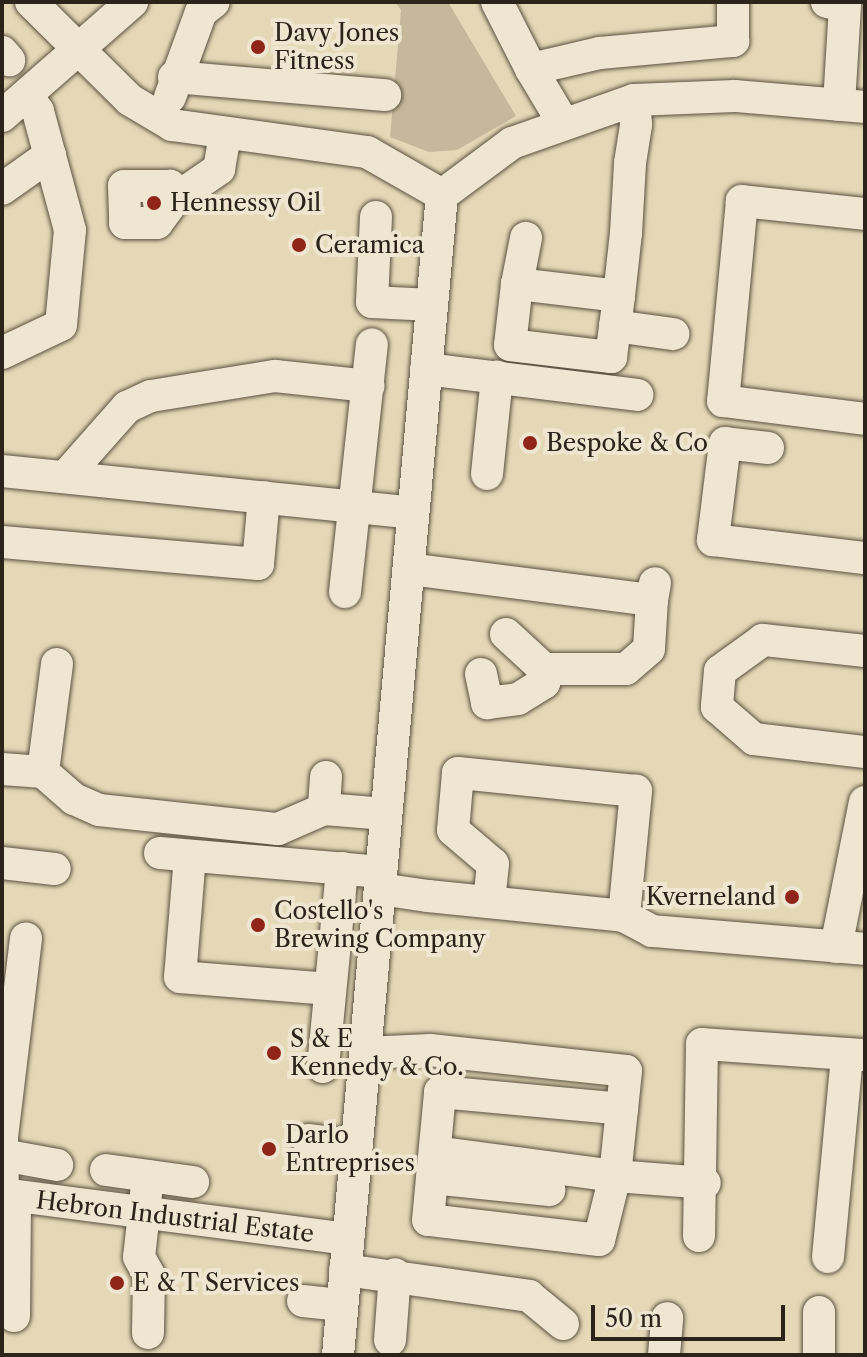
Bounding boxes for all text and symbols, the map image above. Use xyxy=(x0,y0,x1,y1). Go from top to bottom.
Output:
place label: Davy Jones Fitness xyxy=(274,19,400,75)
marker: Davy Jones Fitness xyxy=(249,38,267,56)
place label: Hennessy Oil xyxy=(170,189,322,217)
marker: Hennessy Oil xyxy=(145,194,163,212)
place label: Ceramica xyxy=(315,231,425,259)
marker: Ceramica xyxy=(290,236,308,254)
place label: Bespoke & Co xyxy=(546,429,708,457)
marker: Bespoke & Co xyxy=(521,434,539,452)
place label: Kverneland xyxy=(646,883,776,911)
marker: Kverneland xyxy=(783,888,801,906)
place label: Costello's Brewing Company xyxy=(274,897,486,953)
marker: Costello's Brewing Company xyxy=(249,916,267,934)
place label: S & E Kennedy & Co. xyxy=(290,1025,464,1081)
marker: S & E Kennedy & Co. xyxy=(265,1044,283,1062)
place label: Darlo Entreprises xyxy=(285,1121,415,1177)
marker: Darlo Entreprises xyxy=(260,1140,278,1158)
street label: Hebron Industrial Estate xyxy=(34,1186,316,1248)
place label: E & T Services xyxy=(133,1269,301,1297)
marker: E & T Services xyxy=(108,1274,126,1292)
scale bar xyxy=(595,1289,789,1339)
text: 50 m xyxy=(605,1304,662,1333)

